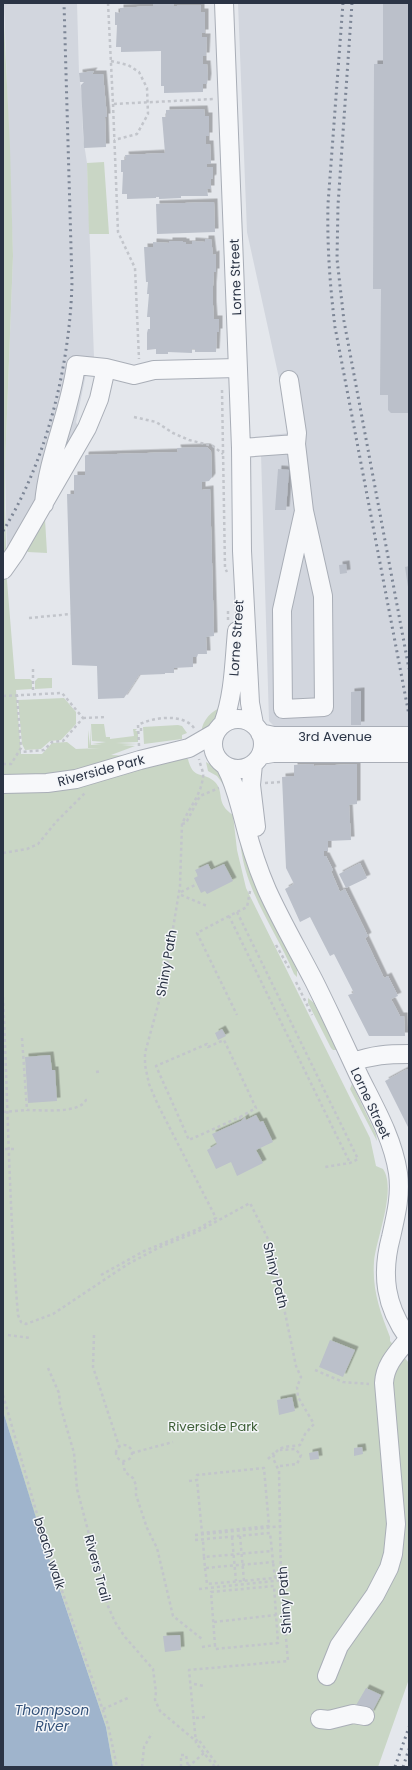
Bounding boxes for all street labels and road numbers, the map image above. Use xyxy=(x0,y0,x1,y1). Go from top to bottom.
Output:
street label: Lorne Street xyxy=(225,238,246,316)
street label: Lorne Street xyxy=(224,599,249,677)
street label: 3rd Avenue xyxy=(298,727,372,746)
street label: Riverside Park xyxy=(55,750,147,791)
street label: Shiny Path xyxy=(151,928,182,998)
street label: Lorne Street xyxy=(346,1064,395,1142)
street label: Shiny Path xyxy=(258,1240,293,1310)
street label: beach walk xyxy=(29,1515,70,1592)
street label: Rivers Trail xyxy=(79,1533,116,1604)
street label: Shiny Path xyxy=(273,1566,296,1634)

